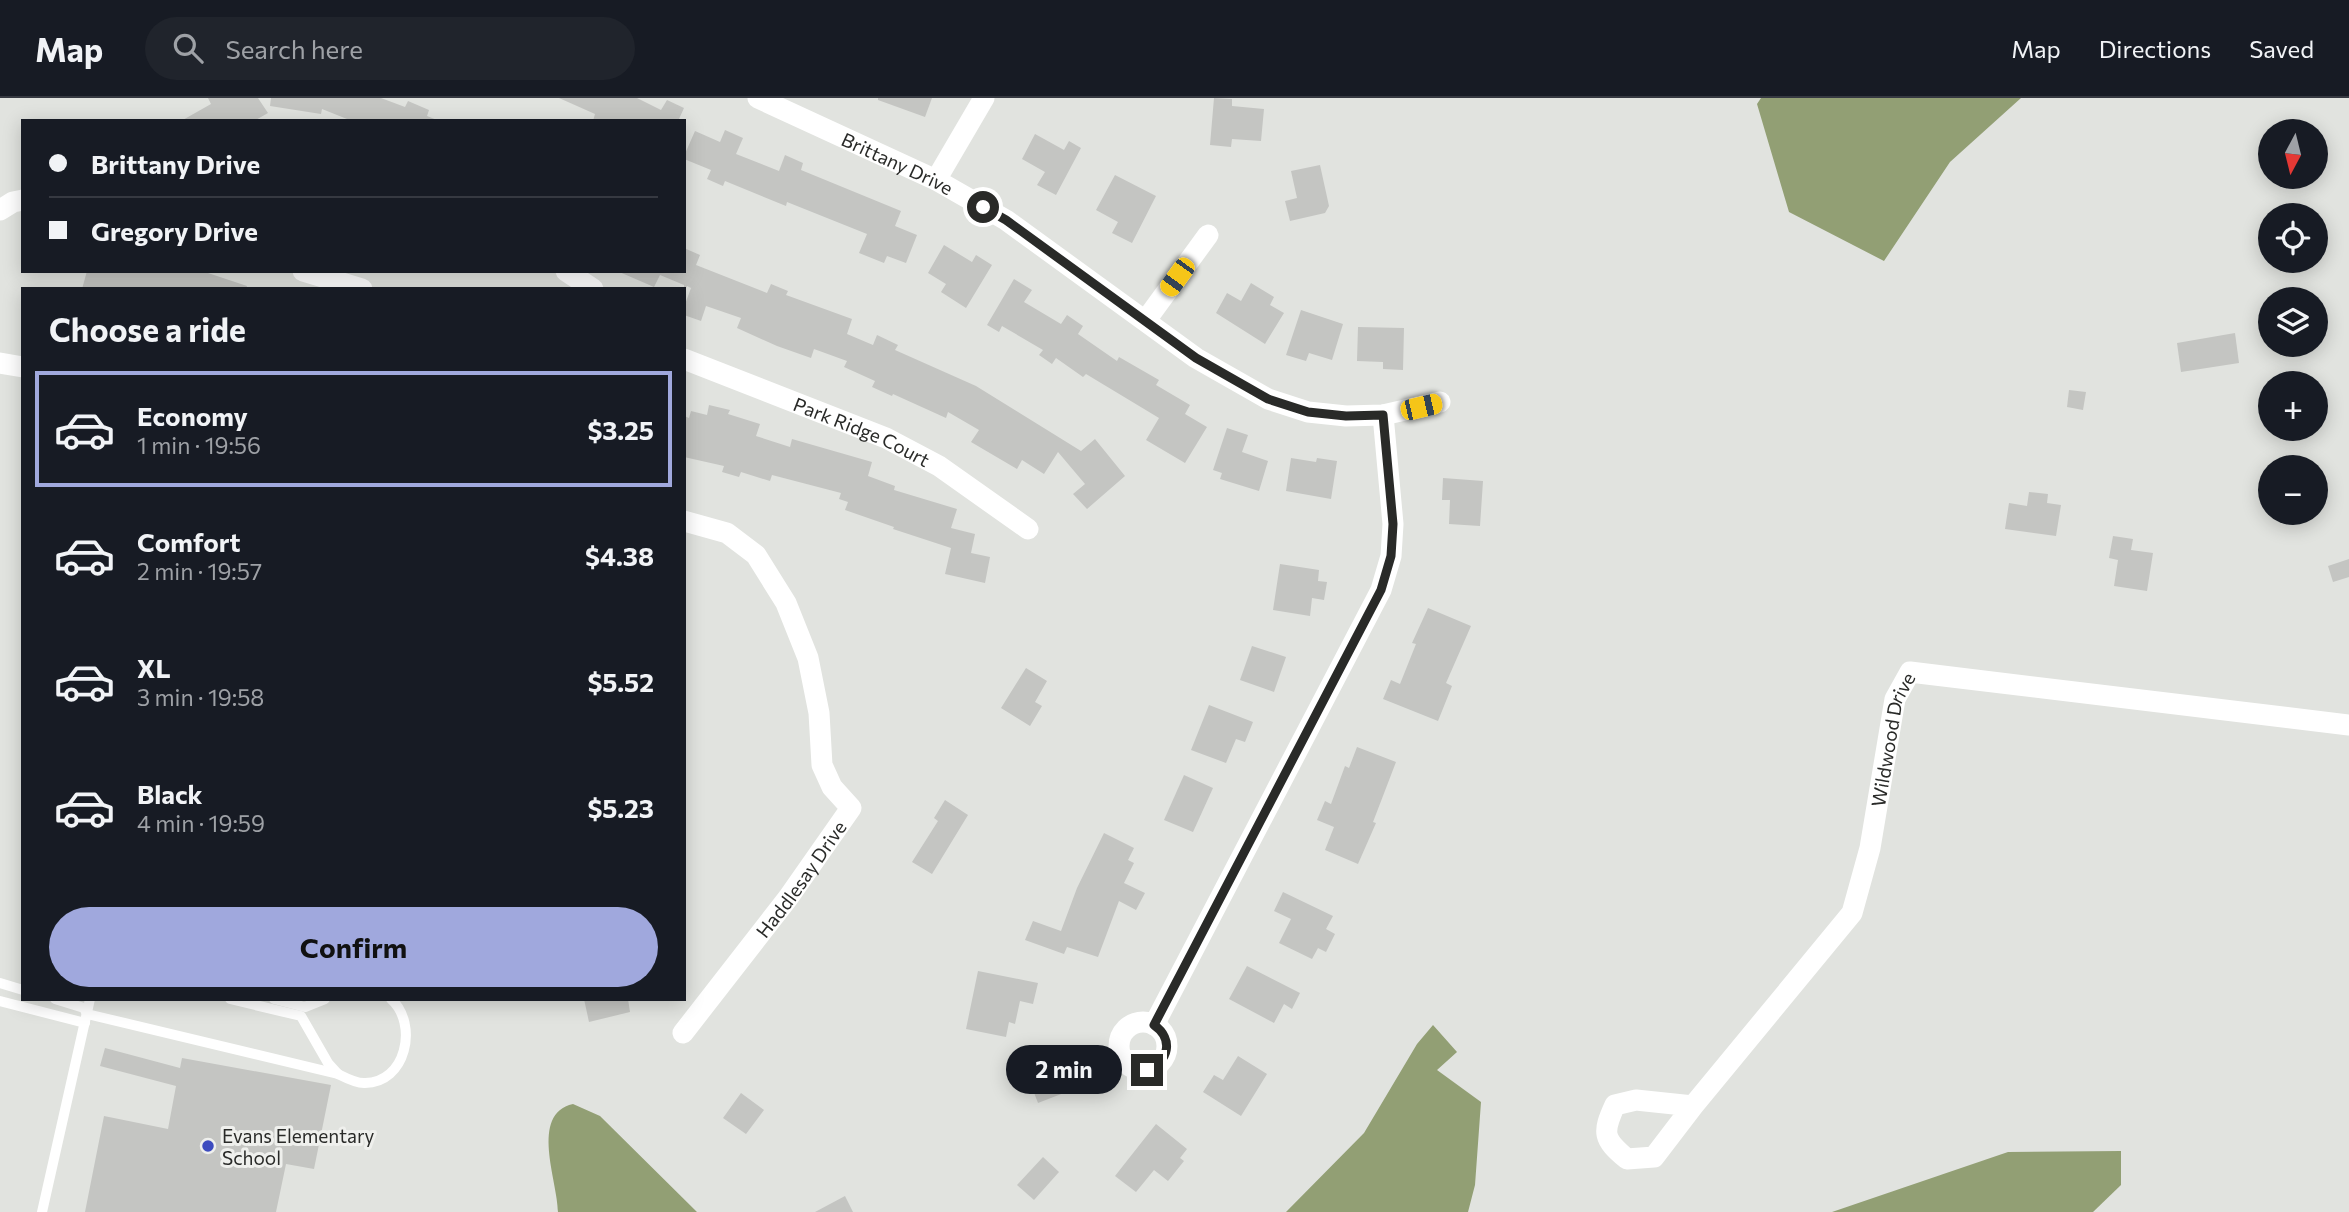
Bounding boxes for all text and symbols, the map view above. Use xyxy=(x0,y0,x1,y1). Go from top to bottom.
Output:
search box xyxy=(145,17,635,80)
text: Map xyxy=(35,28,103,69)
icon: search xyxy=(169,29,207,67)
text: Search here xyxy=(225,33,363,64)
text: Map xyxy=(2011,34,2061,63)
text: Directions xyxy=(2099,34,2211,63)
text: Saved xyxy=(2249,34,2314,63)
north arrow xyxy=(2258,119,2328,189)
map controls xyxy=(2258,119,2328,525)
street label: Brittany Drive xyxy=(838,127,958,199)
text: Brittany Drive xyxy=(91,148,260,179)
route start xyxy=(967,191,999,223)
button: locate xyxy=(2258,203,2328,273)
text: Gregory Drive xyxy=(91,215,258,246)
car xyxy=(1157,254,1198,300)
button: layers xyxy=(2258,287,2328,357)
text: Choose a ride xyxy=(49,309,246,349)
button: + xyxy=(2258,371,2328,441)
street label: Park Ridge Court xyxy=(791,392,934,471)
car xyxy=(1399,392,1444,422)
icon: car xyxy=(53,398,116,461)
text: Economy xyxy=(137,400,248,431)
text: $3.25 xyxy=(587,414,654,445)
text: 1 min · 19:56 xyxy=(137,431,261,459)
button: − xyxy=(2258,455,2328,525)
icon: car xyxy=(53,524,116,587)
text: Comfort xyxy=(137,526,240,557)
text: $4.38 xyxy=(585,540,654,571)
text: 2 min · 19:57 xyxy=(137,557,262,585)
icon: car xyxy=(53,650,116,713)
text: XL xyxy=(137,652,171,683)
text: $5.52 xyxy=(587,666,654,697)
street label: Wildwood Drive xyxy=(1866,668,1919,808)
text: 3 min · 19:58 xyxy=(137,683,264,711)
icon: car xyxy=(53,776,116,839)
text: Black xyxy=(137,778,203,809)
text: $5.23 xyxy=(587,792,654,823)
text: 4 min · 19:59 xyxy=(137,809,265,837)
street label: Haddlesay Drive xyxy=(750,816,850,942)
button: Confirm xyxy=(49,907,658,987)
callout: 2 min xyxy=(1007,1046,1122,1094)
route end xyxy=(1131,1054,1163,1086)
text: 2 min xyxy=(1035,1055,1093,1083)
place label: Evans Elementary School xyxy=(222,1124,375,1169)
marker: Evans Elementary School xyxy=(200,1138,216,1154)

